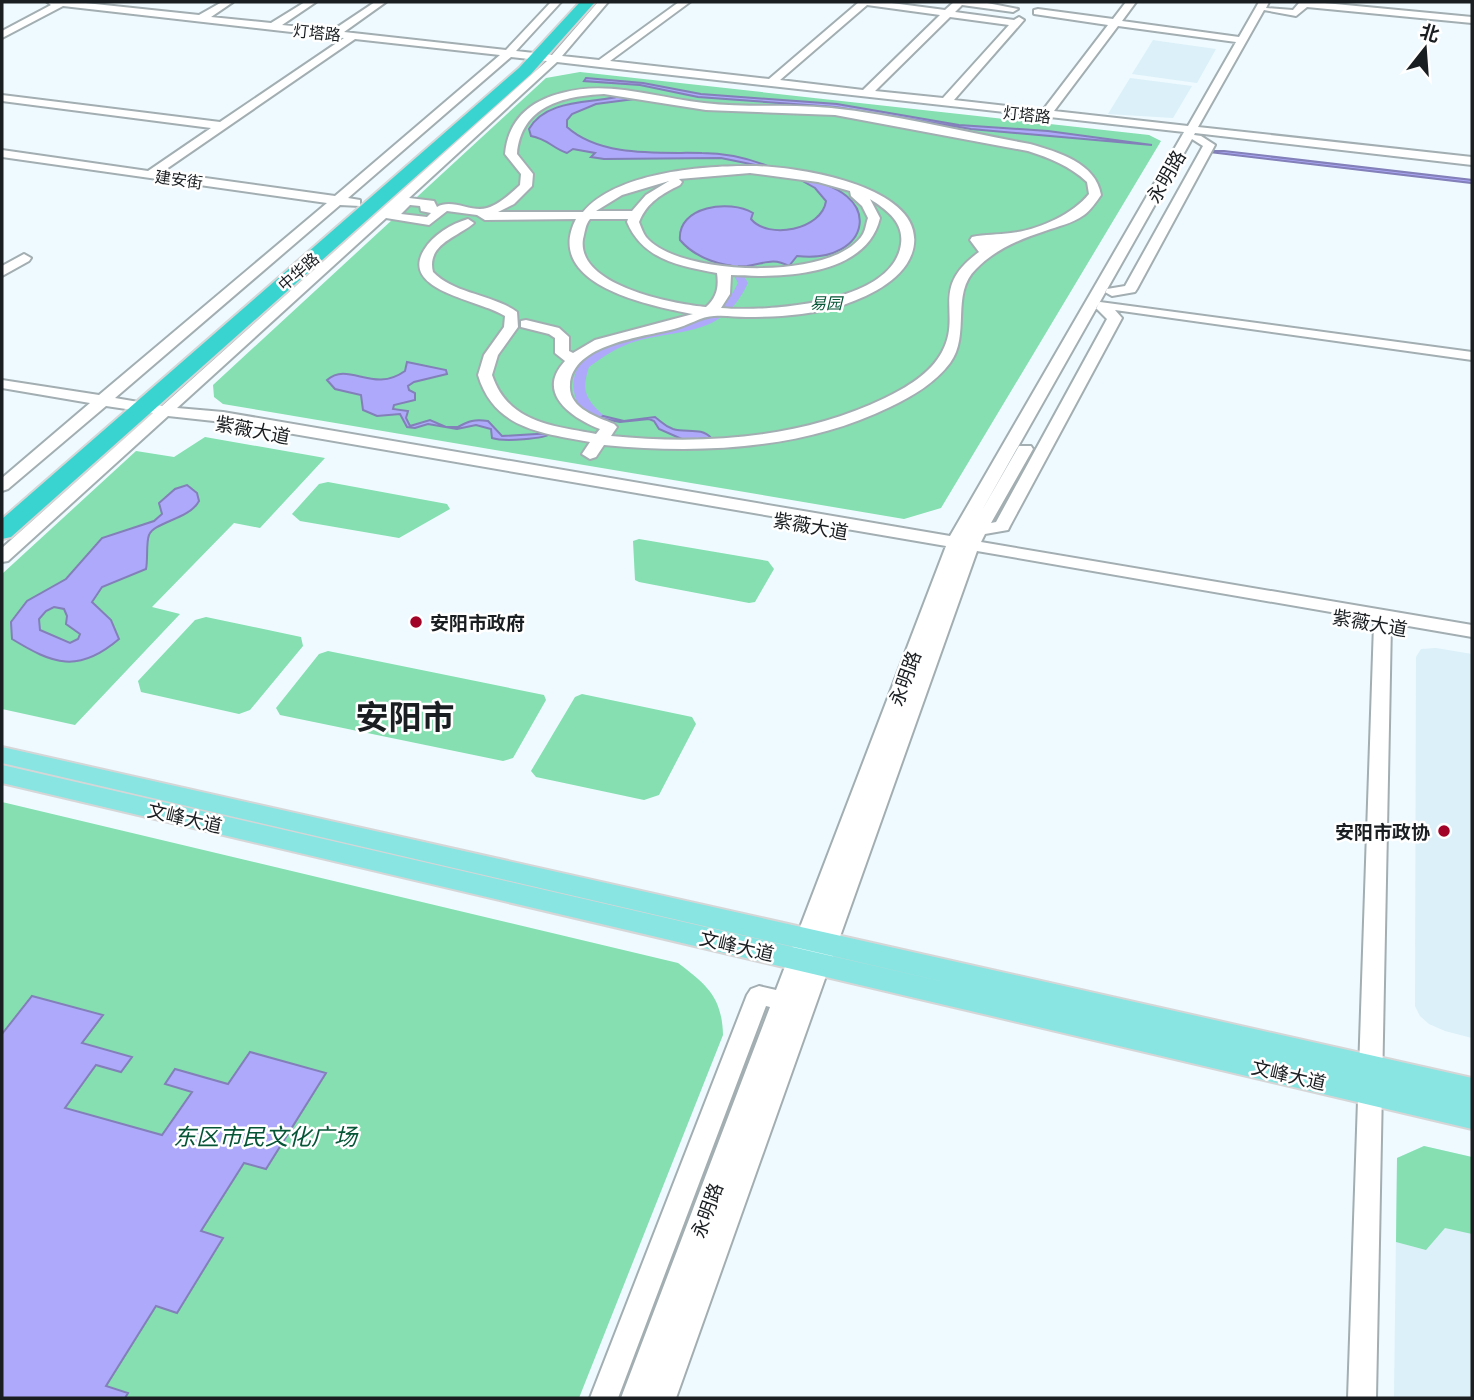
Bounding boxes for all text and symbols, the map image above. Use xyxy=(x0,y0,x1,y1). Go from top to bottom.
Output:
north arrow xyxy=(1390,14,1460,84)
text: 北 xyxy=(1417,17,1443,47)
street label: 灯塔路 xyxy=(292,19,342,45)
street label: 灯塔路 xyxy=(1002,101,1052,127)
street label: 永明路 xyxy=(1139,145,1191,207)
street label: 建安街 xyxy=(154,165,204,193)
street label: 中华路 xyxy=(273,247,323,295)
park label: 易园 xyxy=(810,292,844,313)
street label: 紫薇大道 xyxy=(213,409,293,449)
street label: 紫薇大道 xyxy=(771,506,851,544)
street label: 紫薇大道 xyxy=(1330,603,1410,641)
place label: 安阳市政府 xyxy=(430,609,525,635)
marker: 安阳市政府 xyxy=(408,614,424,630)
street label: 永明路 xyxy=(882,647,926,709)
district label: 安阳市 xyxy=(356,693,455,737)
street label: 文峰大道 xyxy=(145,796,225,838)
place label: 安阳市政协 xyxy=(1335,818,1430,844)
marker: 安阳市政协 xyxy=(1436,823,1452,839)
street label: 文峰大道 xyxy=(697,924,777,966)
street label: 文峰大道 xyxy=(1249,1053,1329,1095)
park label: 东区市民文化广场 xyxy=(173,1120,359,1151)
street label: 永明路 xyxy=(684,1179,728,1241)

